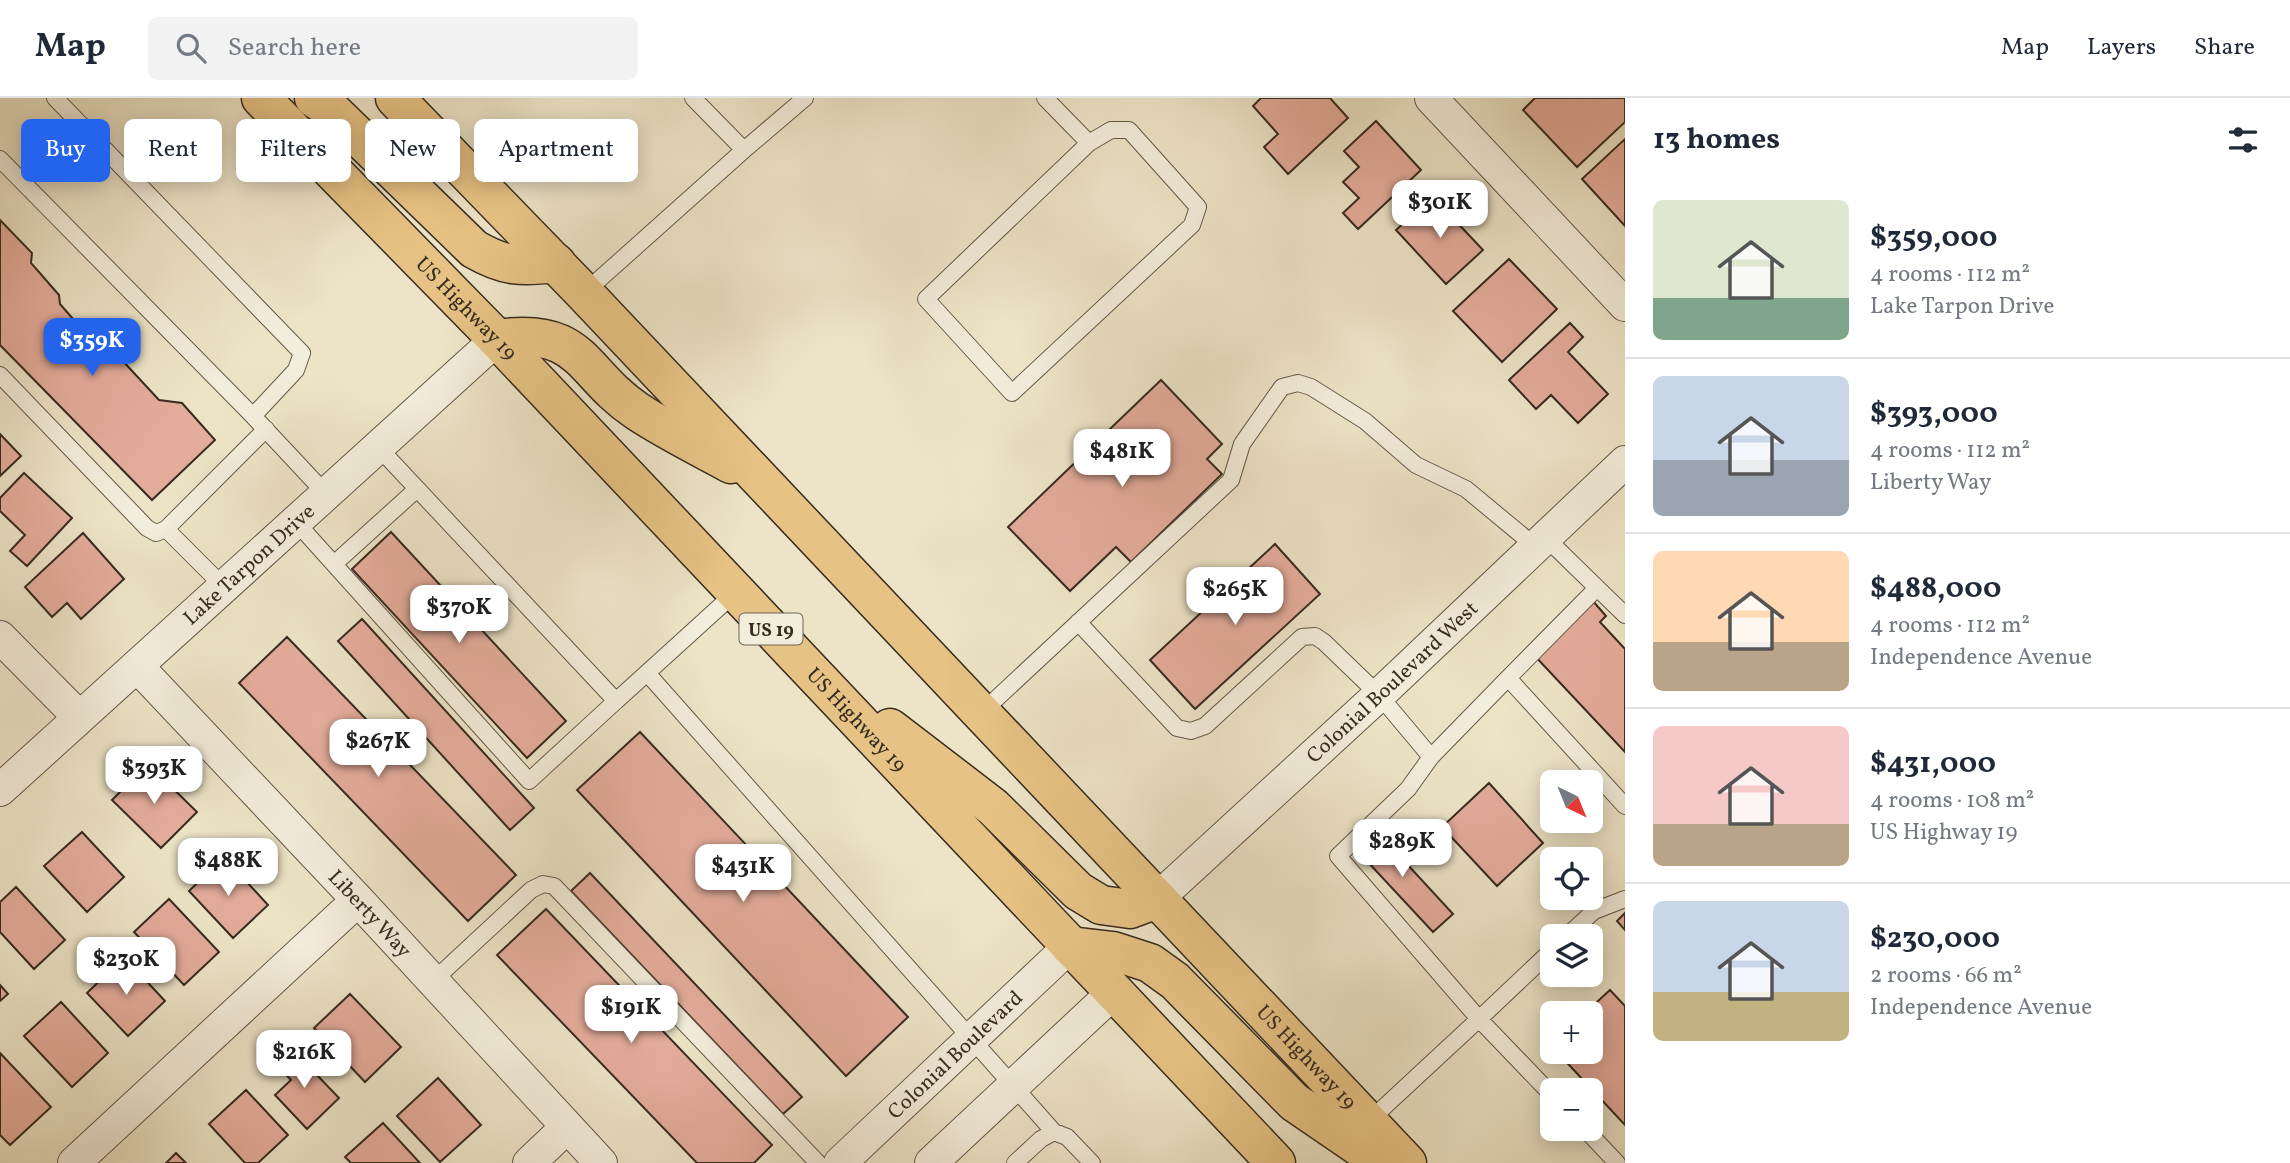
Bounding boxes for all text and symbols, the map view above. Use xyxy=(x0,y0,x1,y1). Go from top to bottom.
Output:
search box xyxy=(148,17,638,80)
text: Map xyxy=(35,25,106,71)
icon: search xyxy=(172,29,210,67)
text: Search here xyxy=(228,30,361,66)
text: Map xyxy=(2001,31,2049,65)
text: Layers xyxy=(2087,31,2156,65)
text: Share xyxy=(2194,31,2255,65)
chip: Buy xyxy=(21,119,110,182)
chip: Rent xyxy=(124,119,222,182)
chip: Filters xyxy=(236,119,351,182)
chip: New xyxy=(365,119,460,182)
chip: Apartment xyxy=(474,119,638,182)
text: 13 homes xyxy=(1653,119,1780,161)
icon: filters xyxy=(2224,121,2262,159)
pin: $301K xyxy=(1391,180,1489,240)
text: $301K xyxy=(1408,187,1472,219)
text: $359,000 xyxy=(1870,217,1997,259)
icon: home xyxy=(1709,228,1793,312)
street label: US Highway 19 xyxy=(408,251,523,368)
text: 4 rooms · 112 m² xyxy=(1870,259,2030,291)
text: Lake Tarpon Drive xyxy=(1870,291,2054,323)
pin: $359K xyxy=(43,318,141,378)
text: $359K xyxy=(60,325,124,357)
text: $393,000 xyxy=(1870,393,1998,435)
icon: home xyxy=(1709,404,1793,488)
pin: $481K xyxy=(1073,430,1171,489)
text: 4 rooms · 112 m² xyxy=(1870,435,2030,467)
text: $481K xyxy=(1090,436,1155,468)
text: Liberty Way xyxy=(1870,467,1991,499)
street label: Lake Tarpon Drive xyxy=(178,498,322,633)
pin: $265K xyxy=(1186,568,1284,627)
text: $488,000 xyxy=(1870,568,2002,610)
text: $265K xyxy=(1202,574,1268,606)
icon: home xyxy=(1709,579,1793,663)
pin: $370K xyxy=(410,586,508,645)
text: $370K xyxy=(426,592,492,624)
street label: Colonial Boulevard West xyxy=(1301,595,1485,771)
text: 4 rooms · 112 m² xyxy=(1870,610,2030,642)
road number: US 19 xyxy=(740,614,802,644)
text: Independence Avenue xyxy=(1870,642,2092,674)
street label: US Highway 19 xyxy=(799,662,913,780)
pin: $267K xyxy=(329,720,427,779)
text: $267K xyxy=(345,726,411,758)
text: $431,000 xyxy=(1870,743,1996,785)
pin: $393K xyxy=(105,746,203,806)
text: $393K xyxy=(121,753,187,785)
icon: home xyxy=(1709,754,1793,838)
north arrow xyxy=(1540,770,1603,833)
map controls xyxy=(1540,770,1603,1141)
text: 4 rooms · 108 m² xyxy=(1870,785,2034,817)
text: US Highway 19 xyxy=(1870,817,2017,849)
pin: $289K xyxy=(1353,820,1451,879)
text: $289K xyxy=(1369,826,1435,858)
pin: $488K xyxy=(179,838,277,898)
pin: $431K xyxy=(694,844,792,904)
text: $488K xyxy=(194,845,262,877)
button: locate xyxy=(1540,847,1603,910)
text: $431K xyxy=(711,851,775,883)
street label: Liberty Way xyxy=(321,864,418,965)
text: $230,000 xyxy=(1870,918,2000,960)
button: layers xyxy=(1540,924,1603,987)
icon: home xyxy=(1709,929,1793,1013)
pin: $230K xyxy=(77,937,175,997)
text: $230K xyxy=(93,944,159,976)
text: 2 rooms · 66 m² xyxy=(1870,960,2022,992)
street label: Colonial Boulevard xyxy=(882,985,1030,1127)
pin: $191K xyxy=(582,986,680,1045)
text: $191K xyxy=(601,992,661,1024)
text: Independence Avenue xyxy=(1870,992,2092,1024)
street label: US Highway 19 xyxy=(1249,999,1362,1117)
button: + xyxy=(1540,1001,1603,1064)
pin: $216K xyxy=(255,1030,353,1090)
text: $216K xyxy=(272,1037,336,1069)
button: − xyxy=(1540,1078,1603,1141)

